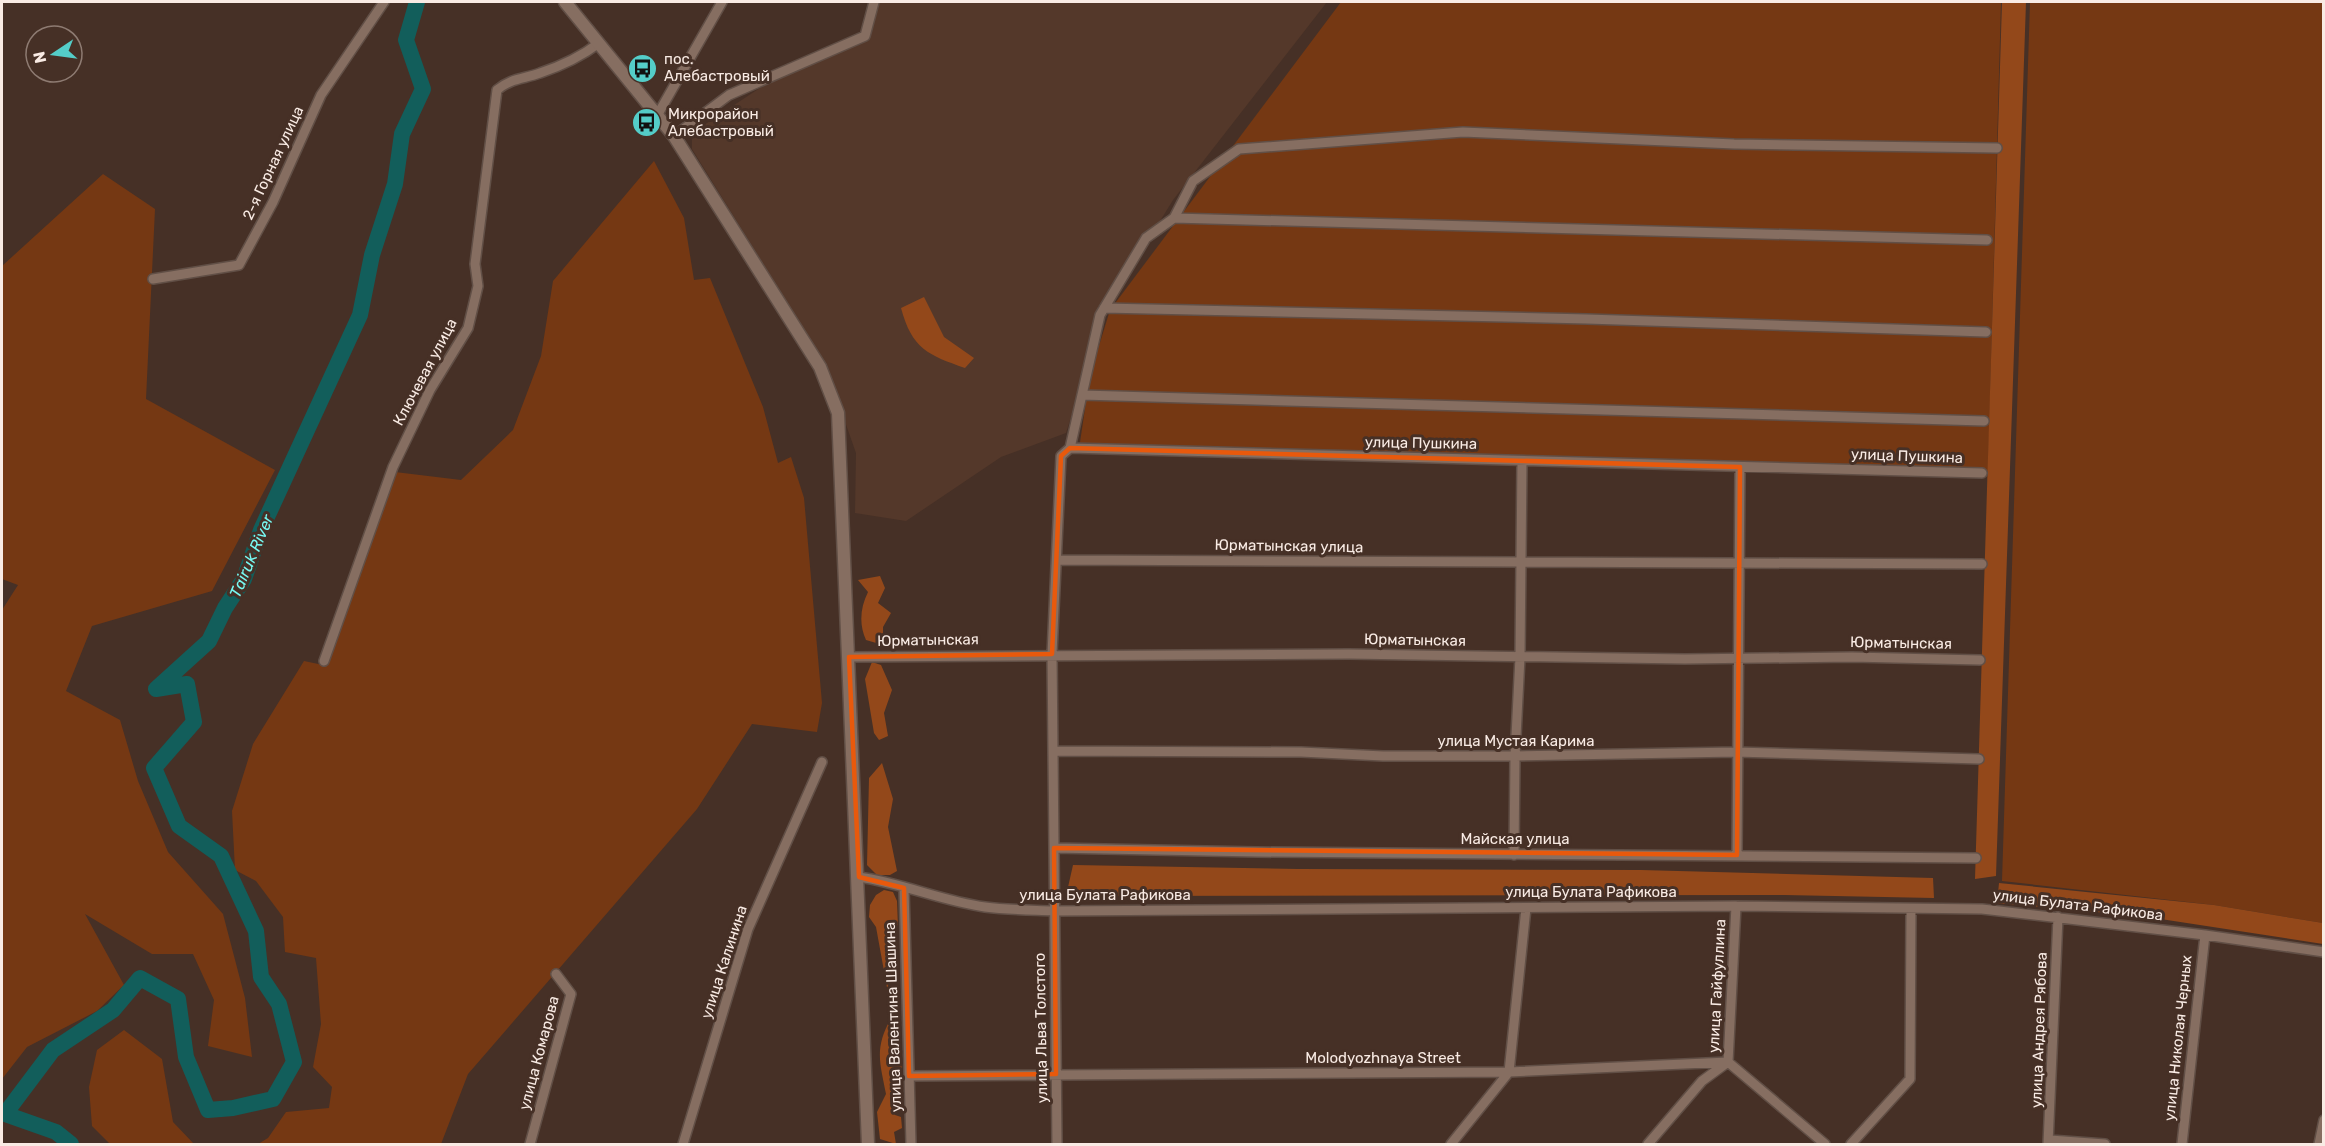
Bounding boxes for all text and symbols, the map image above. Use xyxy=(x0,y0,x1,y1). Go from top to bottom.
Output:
north arrow xyxy=(24,24,84,84)
text: N xyxy=(29,50,50,65)
place label: пос. Алебастровый xyxy=(664,50,770,85)
bus stop icon: пос. Алебастровый xyxy=(627,52,659,84)
street label: 2-я Горная улица xyxy=(239,103,307,223)
place label: Микрорайон Алебастровый xyxy=(668,105,774,140)
bus stop icon: Микрорайон Алебастровый xyxy=(631,107,663,139)
street label: Ключевая улица xyxy=(389,315,461,429)
street label: улица Пушкина xyxy=(1365,433,1477,453)
street label: улица Пушкина xyxy=(1851,445,1963,467)
water label: Tairuk River xyxy=(225,511,278,601)
street label: Юрматынская улица xyxy=(1214,536,1364,556)
street label: Юрматынская xyxy=(877,630,979,650)
street label: Юрматынская xyxy=(1364,630,1466,650)
street label: Юрматынская xyxy=(1850,633,1952,653)
street label: улица Мустая Карима xyxy=(1437,732,1595,750)
street label: Майская улица xyxy=(1461,830,1569,848)
street label: улица Булата Рафикова xyxy=(1505,883,1677,901)
street label: улица Булата Рафикова xyxy=(1019,886,1191,904)
street label: улица Булата Рафикова xyxy=(1992,886,2164,924)
street label: улица Калинина xyxy=(697,903,751,1021)
street label: улица Гайфуллина xyxy=(1704,918,1730,1054)
street label: улица Валентина Шашина xyxy=(881,922,905,1112)
street label: улица Андрея Рябова xyxy=(2027,952,2051,1108)
street label: улица Льва Толстого xyxy=(1031,953,1051,1103)
street label: улица Николая Черных xyxy=(2160,954,2196,1122)
street label: улица Комарова xyxy=(515,994,563,1112)
street label: Molodyozhnaya Street xyxy=(1305,1049,1461,1067)

